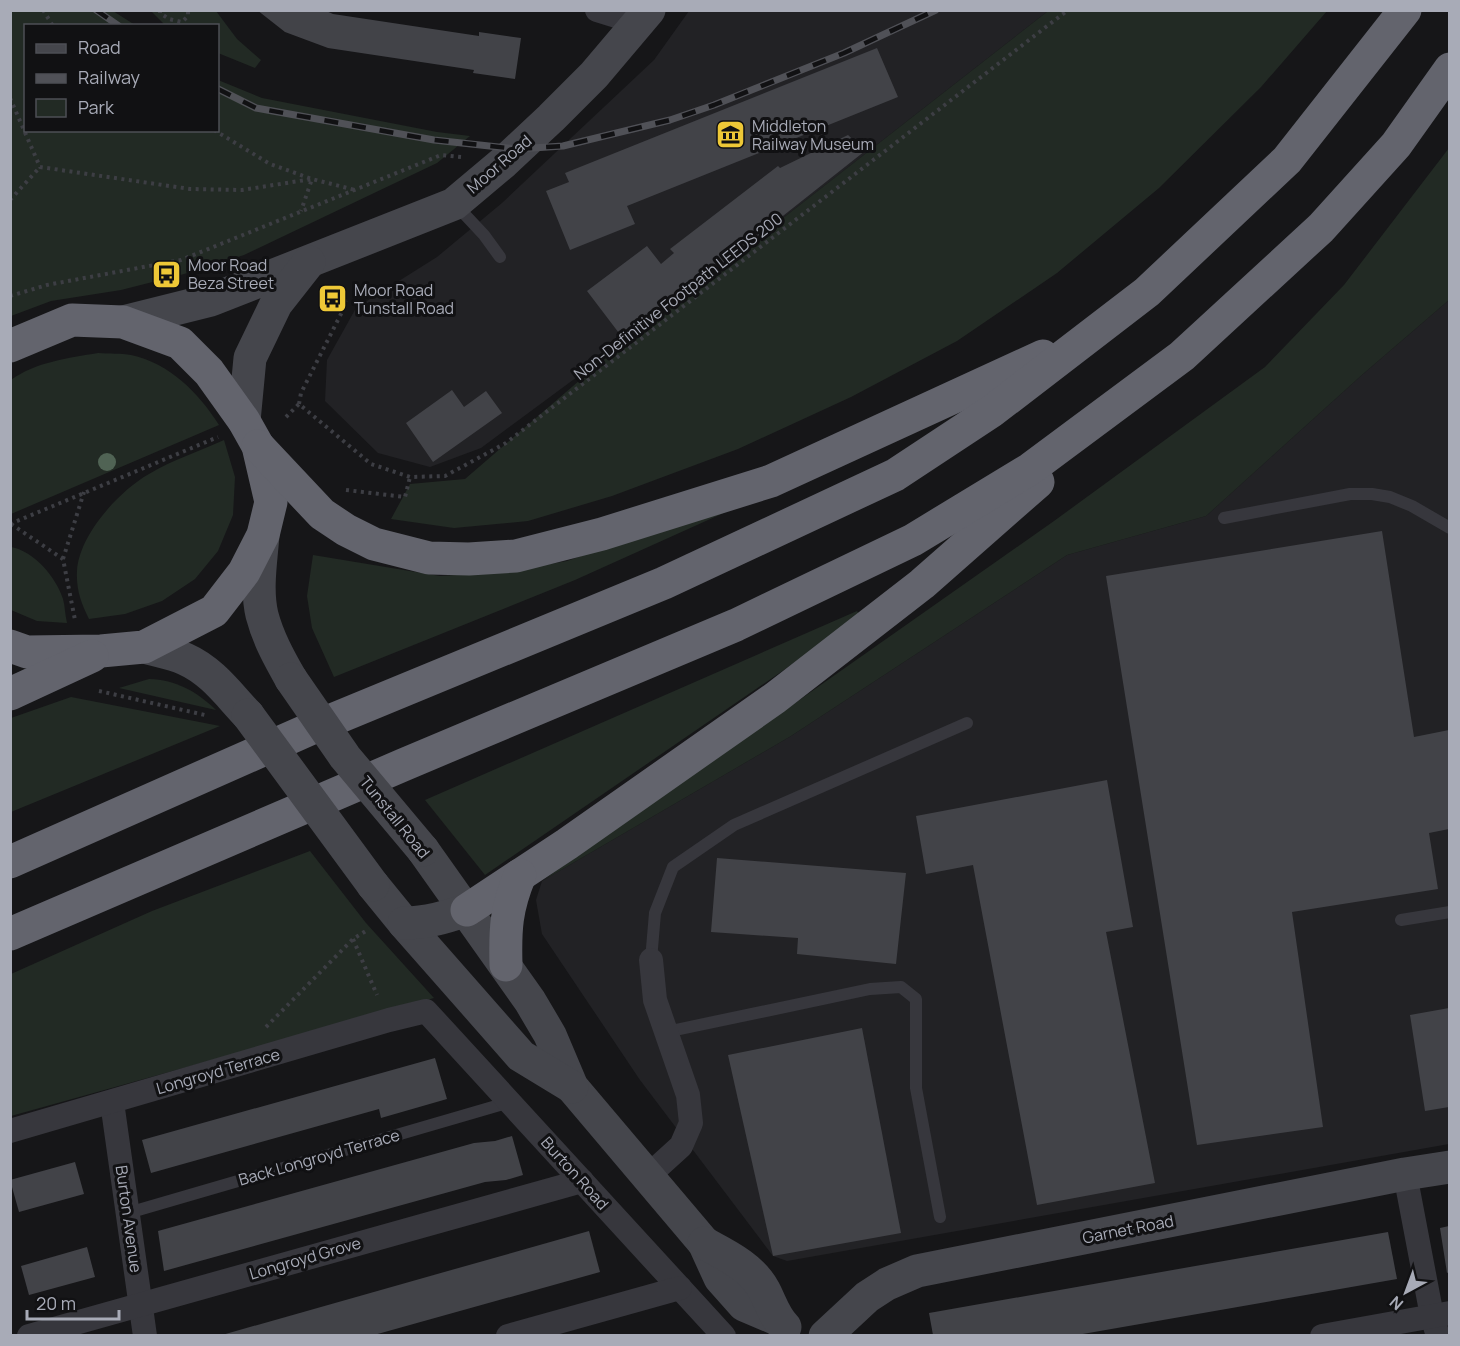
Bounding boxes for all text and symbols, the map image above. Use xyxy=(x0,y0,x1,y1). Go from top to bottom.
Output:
legend xyxy=(24,24,219,132)
text: Road xyxy=(78,35,121,59)
text: Railway xyxy=(78,65,140,89)
text: Park xyxy=(78,95,115,119)
place label: Middleton Railway Museum xyxy=(752,115,874,155)
museum icon: Middleton Railway Museum xyxy=(715,119,747,151)
street label: Moor Road xyxy=(462,130,536,198)
street label: Non-Definitive Footpath LEEDS 200 xyxy=(569,207,787,385)
place label: Moor Road Beza Street xyxy=(188,254,274,294)
bus stop icon: Moor Road Beza Street xyxy=(151,258,183,290)
place label: Moor Road Tunstall Road xyxy=(354,279,454,319)
bus stop icon: Moor Road Tunstall Road xyxy=(317,283,349,315)
street label: Tunstall Road xyxy=(355,771,435,863)
street label: Longroyd Terrace xyxy=(154,1043,282,1099)
street label: Back Longroyd Terrace xyxy=(236,1123,402,1191)
street label: Burton Road xyxy=(536,1132,614,1214)
street label: Burton Avenue xyxy=(111,1164,147,1274)
street label: Garnet Road xyxy=(1081,1209,1175,1249)
street label: Longroyd Grove xyxy=(247,1232,363,1284)
north arrow xyxy=(1376,1262,1436,1322)
scale bar xyxy=(27,1283,118,1321)
text: 20 m xyxy=(36,1291,76,1315)
text: N xyxy=(1385,1291,1408,1315)

